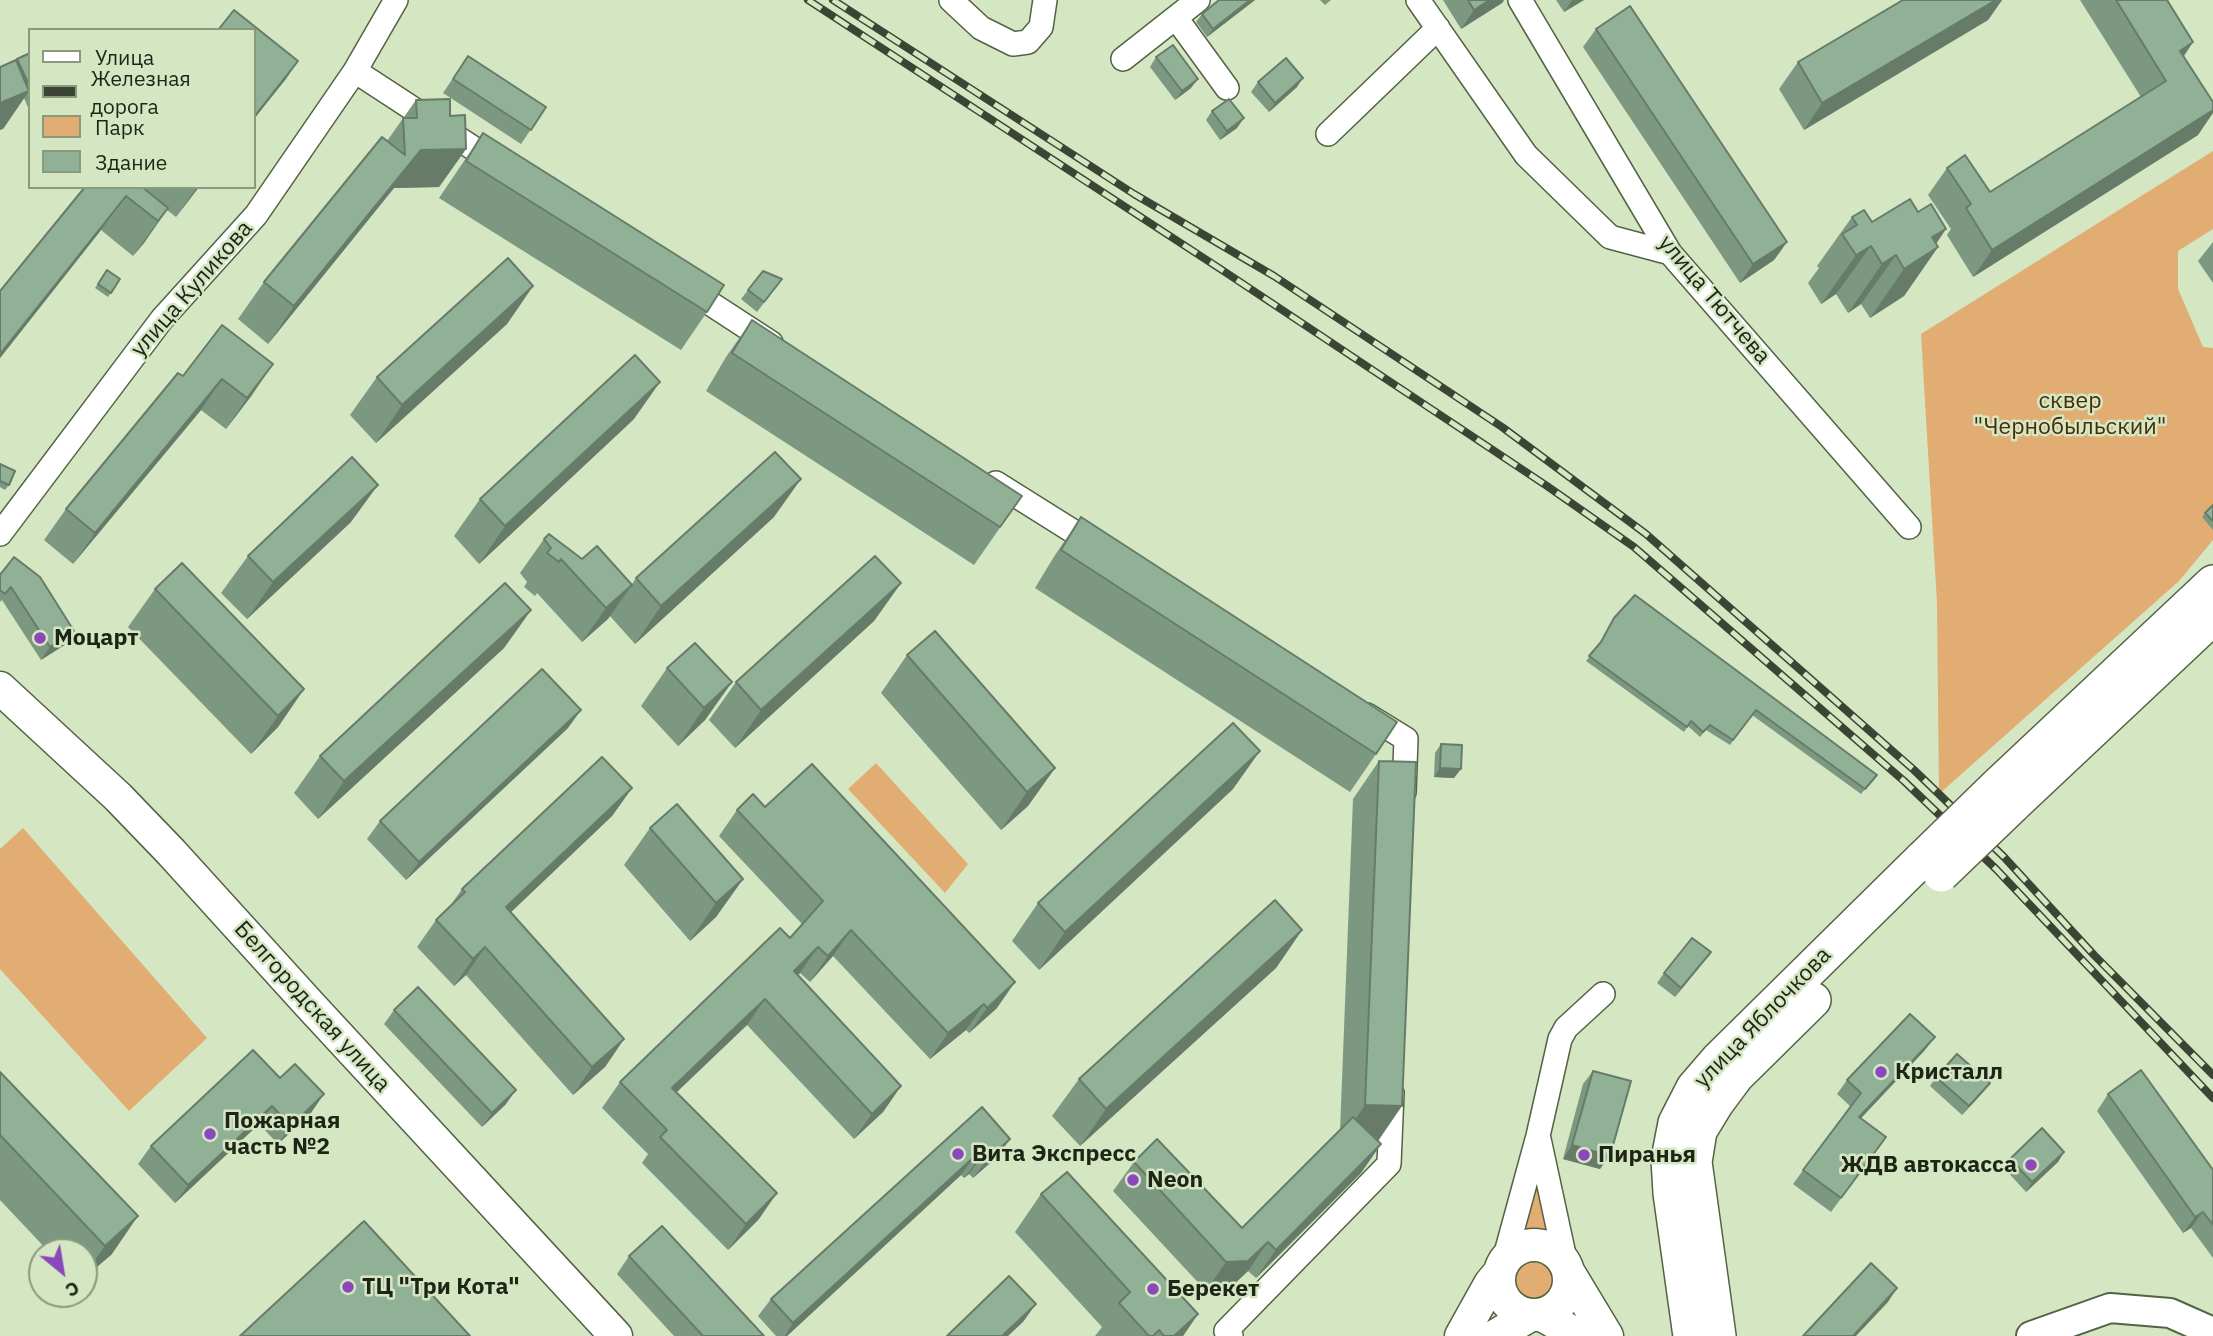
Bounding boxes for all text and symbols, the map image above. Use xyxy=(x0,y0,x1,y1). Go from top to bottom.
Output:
legend xyxy=(28,28,256,189)
text: Улица xyxy=(95,43,154,71)
text: Железная дорога xyxy=(91,64,191,120)
text: Парк xyxy=(95,113,145,141)
text: Здание xyxy=(95,148,167,176)
street label: улица Куликова xyxy=(125,215,259,363)
street label: улица Тютчева xyxy=(1652,230,1776,370)
park label: сквер "Чернобыльский" xyxy=(1973,387,2167,441)
place label: Моцарт xyxy=(54,624,139,652)
marker: Моцарт xyxy=(32,630,48,646)
street label: Белгородская улица xyxy=(228,916,396,1098)
street label: улица Яблочкова xyxy=(1689,942,1837,1094)
place label: Кристалл xyxy=(1895,1058,2003,1086)
marker: Кристалл xyxy=(1873,1064,1889,1080)
place label: Пожарная часть №2 xyxy=(224,1107,340,1161)
marker: Пожарная часть №2 xyxy=(202,1126,218,1142)
place label: Вита Экспресс xyxy=(972,1140,1136,1168)
place label: Пиранья xyxy=(1598,1141,1696,1169)
marker: Вита Экспресс xyxy=(950,1146,966,1162)
marker: Пиранья xyxy=(1576,1147,1592,1163)
place label: ЖДВ автокасса xyxy=(1841,1151,2017,1179)
marker: ЖДВ автокасса xyxy=(2023,1157,2039,1173)
place label: Neon xyxy=(1147,1166,1203,1194)
marker: Neon xyxy=(1125,1172,1141,1188)
north arrow xyxy=(28,1238,98,1308)
place label: ТЦ "Три Кота" xyxy=(362,1273,520,1301)
place label: Берекет xyxy=(1167,1275,1259,1303)
text: С xyxy=(61,1276,84,1303)
marker: ТЦ "Три Кота" xyxy=(340,1279,356,1295)
marker: Берекет xyxy=(1145,1281,1161,1297)

